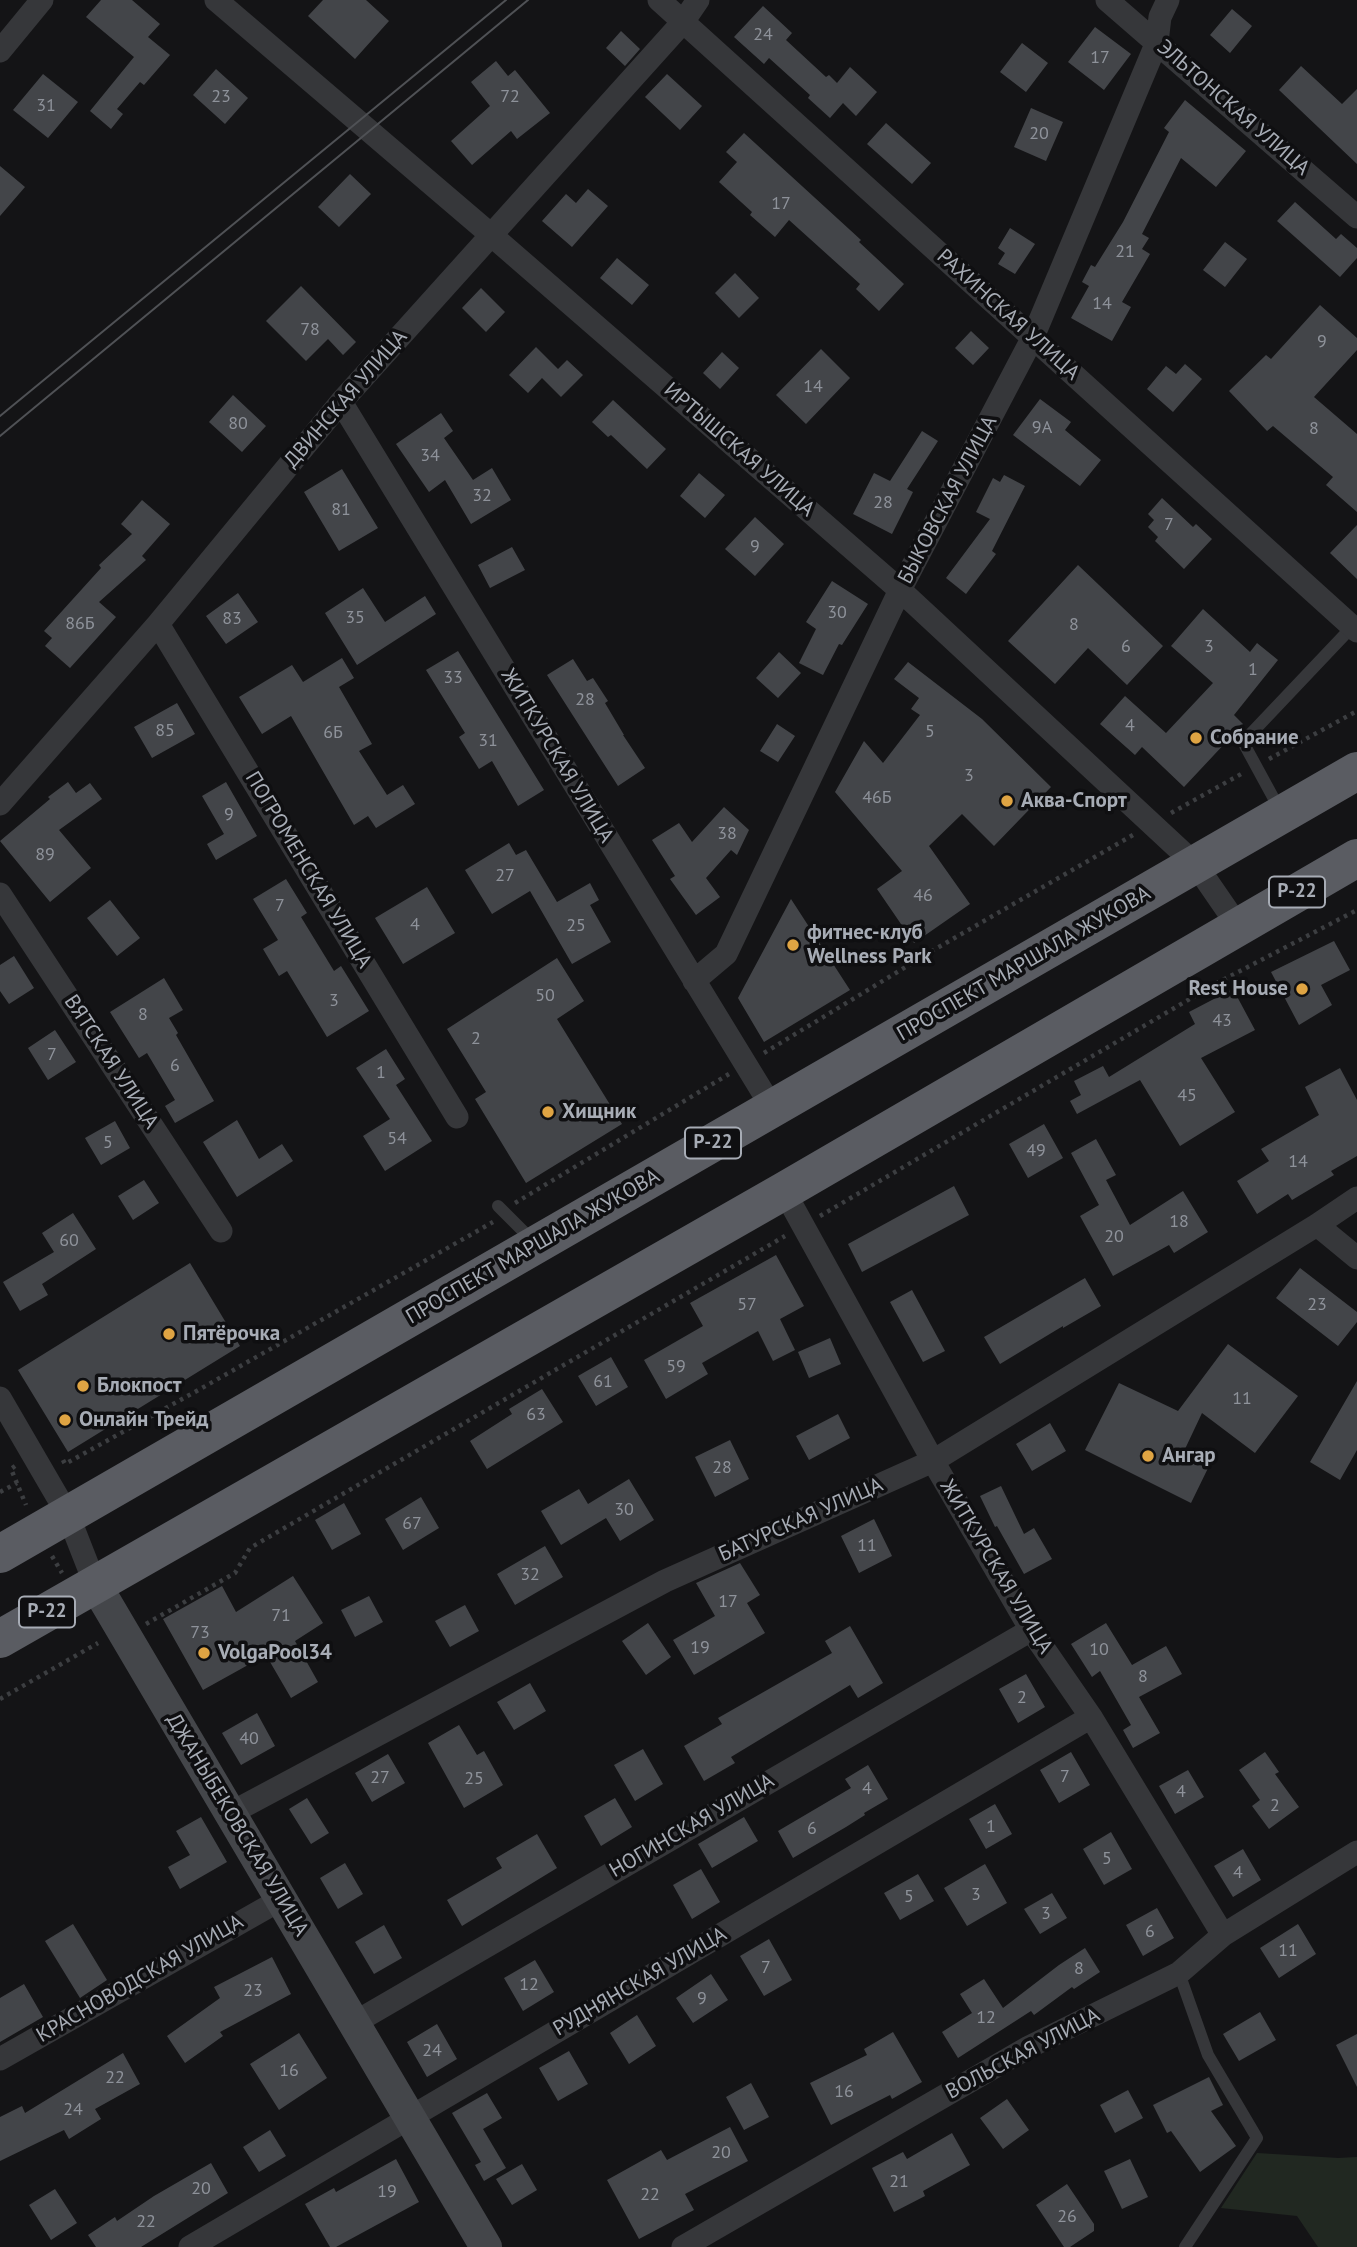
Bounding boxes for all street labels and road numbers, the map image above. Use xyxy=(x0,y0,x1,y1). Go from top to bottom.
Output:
street label: ЭЛЬТОНСКАЯ УЛИЦА xyxy=(1152,35,1314,181)
street label: РАХИНСКАЯ УЛИЦА xyxy=(931,244,1085,386)
street label: ДВИНСКАЯ УЛИЦА xyxy=(279,325,413,473)
street label: ИРТЫШСКАЯ УЛИЦА xyxy=(658,378,820,522)
street label: БЫКОВСКАЯ УЛИЦА xyxy=(893,412,1003,588)
street label: ЖИТКУРСКАЯ УЛИЦА xyxy=(495,664,619,848)
street label: ПОГРОМЕНСКАЯ УЛИЦА xyxy=(239,767,377,973)
road number: Р-22 xyxy=(1269,876,1325,908)
street label: ПРОСПЕКТ МАРШАЛА ЖУКОВА xyxy=(893,881,1155,1047)
street label: ВЯТСКАЯ УЛИЦА xyxy=(58,990,164,1134)
road number: Р-22 xyxy=(685,1128,741,1158)
street label: ПРОСПЕКТ МАРШАЛА ЖУКОВА xyxy=(402,1164,664,1330)
street label: БАТУРСКАЯ УЛИЦА xyxy=(715,1473,887,1567)
street label: ЖИТКУРСКАЯ УЛИЦА xyxy=(934,1475,1058,1659)
road number: Р-22 xyxy=(19,1596,75,1628)
street label: ДЖАНЫБЕКОВСКАЯ УЛИЦА xyxy=(161,1709,313,1941)
street label: НОГИНСКАЯ УЛИЦА xyxy=(605,1769,779,1883)
street label: КРАСНОВОДСКАЯ УЛИЦА xyxy=(32,1909,248,2049)
street label: РУДНЯНСКАЯ УЛИЦА xyxy=(549,1922,731,2042)
street label: ВОЛЬСКАЯ УЛИЦА xyxy=(942,2003,1104,2105)

